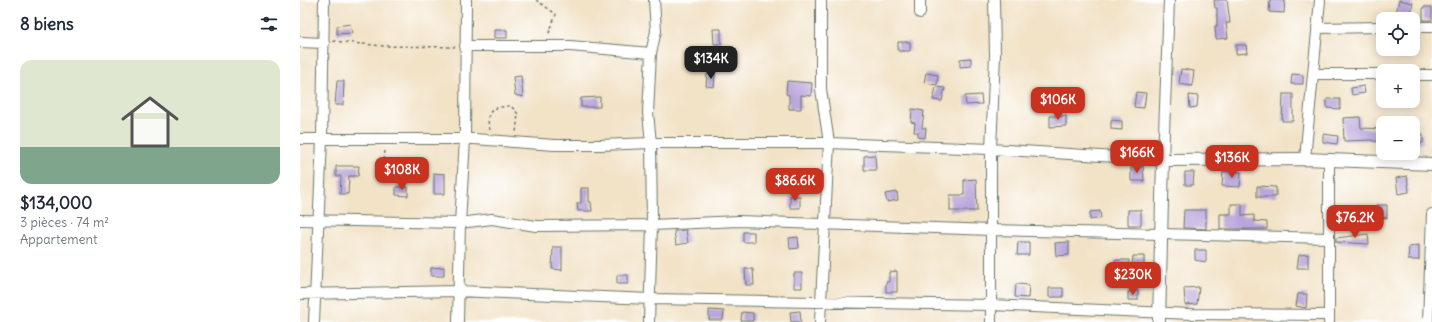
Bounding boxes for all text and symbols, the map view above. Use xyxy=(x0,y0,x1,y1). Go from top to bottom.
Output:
map controls xyxy=(1376,12,1420,160)
button: locate xyxy=(1376,12,1420,56)
text: 8 biens xyxy=(20,13,74,35)
icon: filters xyxy=(258,13,280,35)
pin: $134K xyxy=(683,46,739,80)
text: $134K xyxy=(693,50,729,67)
button: + xyxy=(1376,64,1420,108)
icon: home xyxy=(114,86,186,158)
pin: $106K xyxy=(1030,87,1086,121)
text: $106K xyxy=(1040,91,1076,108)
button: − xyxy=(1376,116,1420,160)
pin: $166K xyxy=(1109,140,1165,174)
text: $166K xyxy=(1119,144,1155,161)
pin: $136K xyxy=(1204,145,1260,179)
text: $136K xyxy=(1214,149,1250,166)
pin: $108K xyxy=(374,157,430,191)
text: $108K xyxy=(384,161,420,178)
pin: $86.6K xyxy=(762,168,828,202)
text: $86.6K xyxy=(775,172,815,189)
text: $134,000 xyxy=(20,192,93,214)
pin: $76.2K xyxy=(1322,205,1388,239)
text: $76.2K xyxy=(1336,209,1374,226)
text: 3 pièces · 74 m² xyxy=(20,214,109,231)
text: Appartement xyxy=(20,231,97,248)
pin: $230K xyxy=(1105,262,1161,296)
text: $230K xyxy=(1114,266,1152,283)

